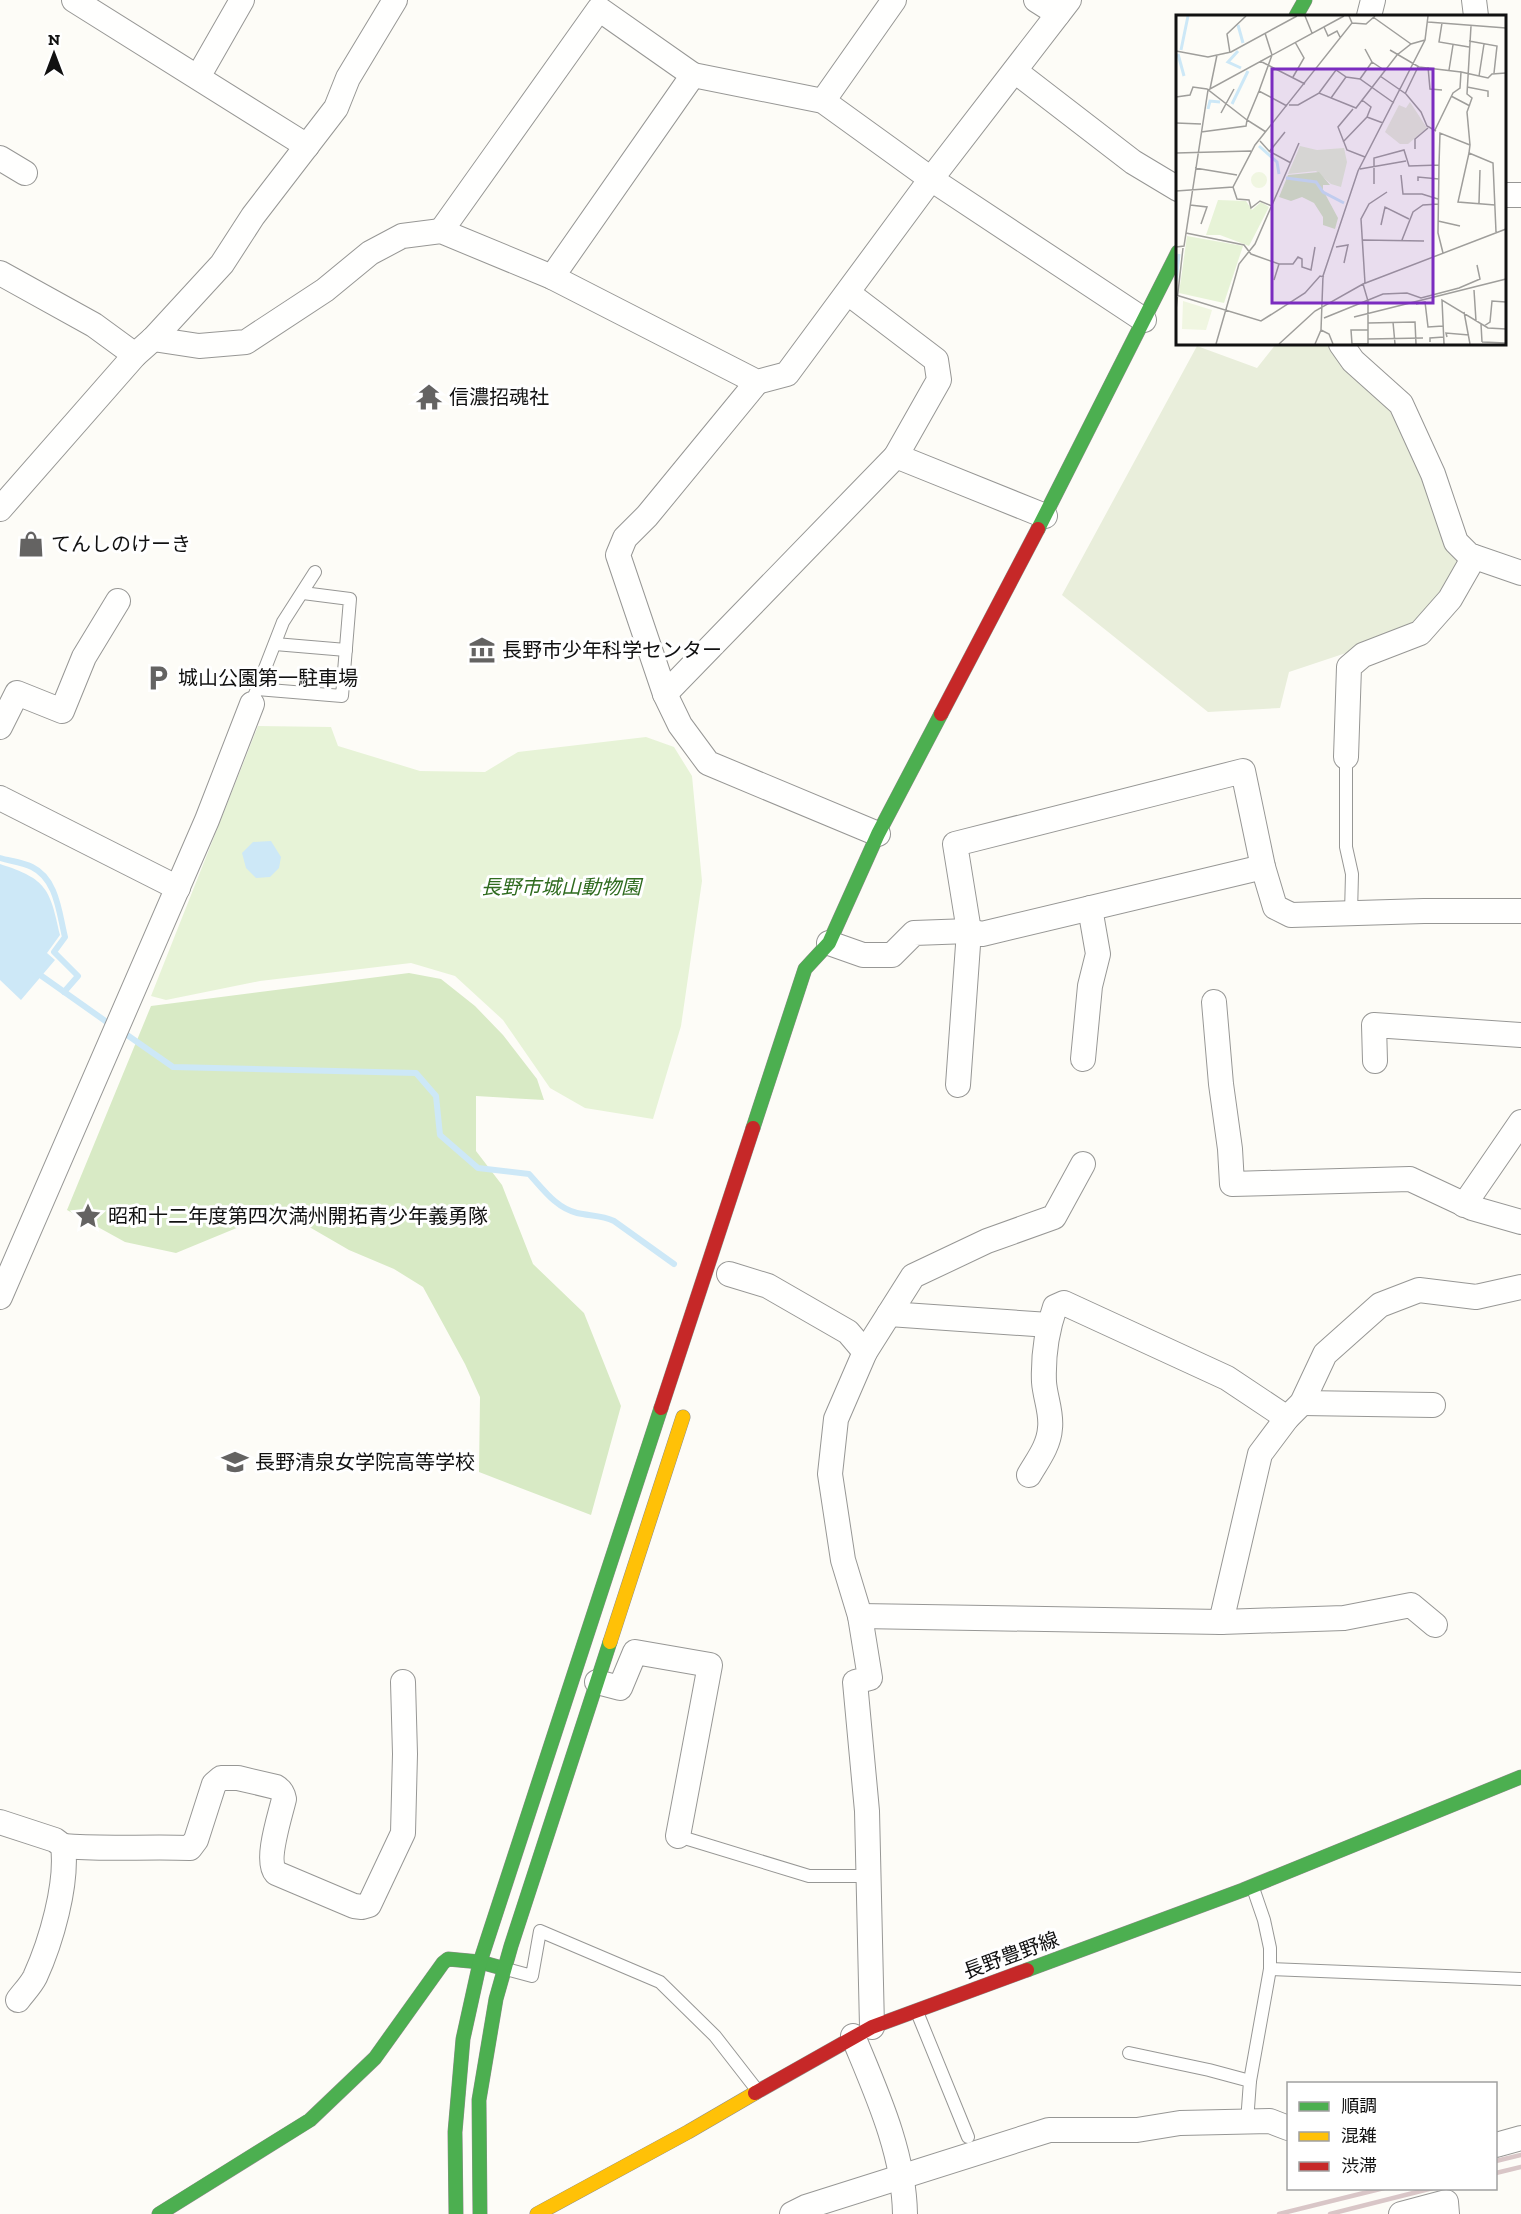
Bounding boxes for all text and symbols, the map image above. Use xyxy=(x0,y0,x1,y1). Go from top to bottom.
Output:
inset map xyxy=(1176,15,1506,345)
north arrow xyxy=(24,24,84,84)
text: N xyxy=(48,30,60,49)
temple icon: 信濃招魂社 xyxy=(414,382,444,412)
place label: 信濃招魂社 xyxy=(449,385,549,409)
shop icon: てんしのけーき xyxy=(16,529,46,559)
place label: てんしのけーき xyxy=(51,532,191,556)
museum icon: 長野市少年科学センター xyxy=(467,635,497,665)
place label: 長野市少年科学センター xyxy=(502,638,722,662)
parking icon: 城山公園第一駐車場 xyxy=(143,663,173,693)
place label: 城山公園第一駐車場 xyxy=(178,666,358,690)
park label: 長野市城山動物園 xyxy=(481,875,644,899)
place icon: 昭和十二年度第四次満州開拓青少年義勇隊 xyxy=(73,1201,103,1231)
place label: 昭和十二年度第四次満州開拓青少年義勇隊 xyxy=(108,1204,488,1228)
school or university icon: 長野清泉女学院高等学校 xyxy=(220,1447,250,1477)
place label: 長野清泉女学院高等学校 xyxy=(255,1450,475,1474)
street label: 長野豊野線 xyxy=(960,1927,1062,1983)
legend xyxy=(1287,2082,1497,2190)
text: 順調 xyxy=(1341,2095,1377,2117)
text: 混雑 xyxy=(1341,2125,1377,2147)
text: 渋滞 xyxy=(1341,2155,1377,2177)

